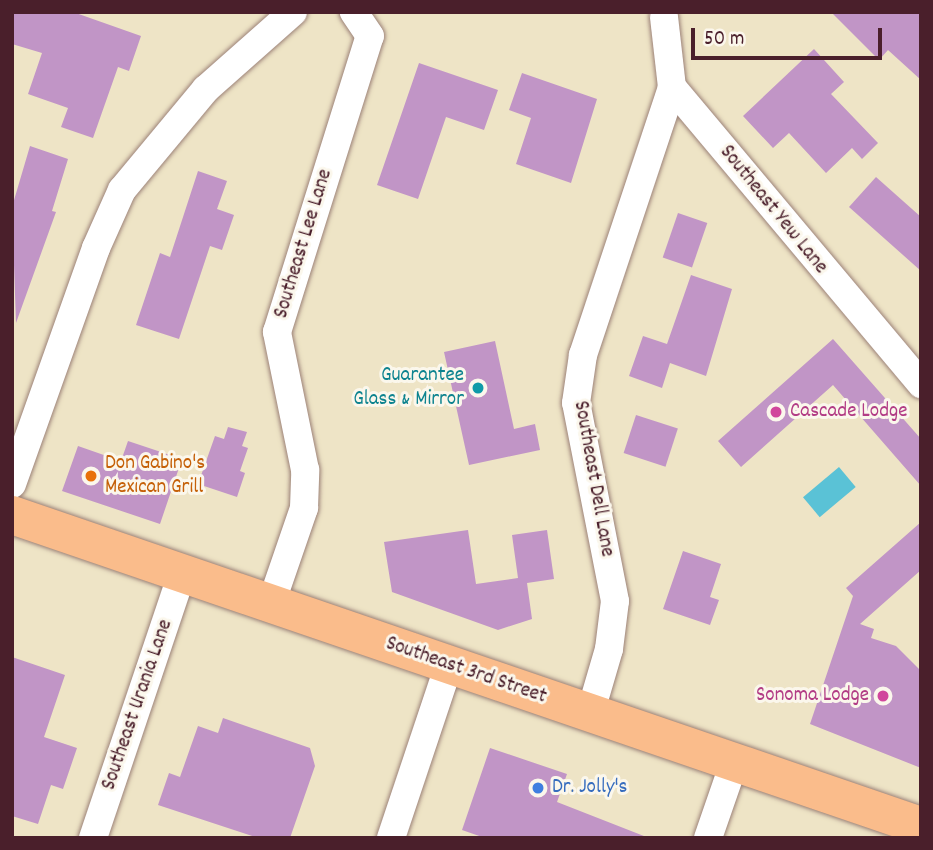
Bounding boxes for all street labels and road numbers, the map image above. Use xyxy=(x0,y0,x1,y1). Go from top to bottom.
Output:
street label: Southeast Yew Lane xyxy=(713,141,833,279)
street label: Southeast Lee Lane xyxy=(269,166,339,322)
street label: Southeast Dell Lane xyxy=(567,399,619,559)
street label: Southeast Urania Lane xyxy=(97,616,179,794)
street label: Southeast 3rd Street xyxy=(382,632,550,710)

